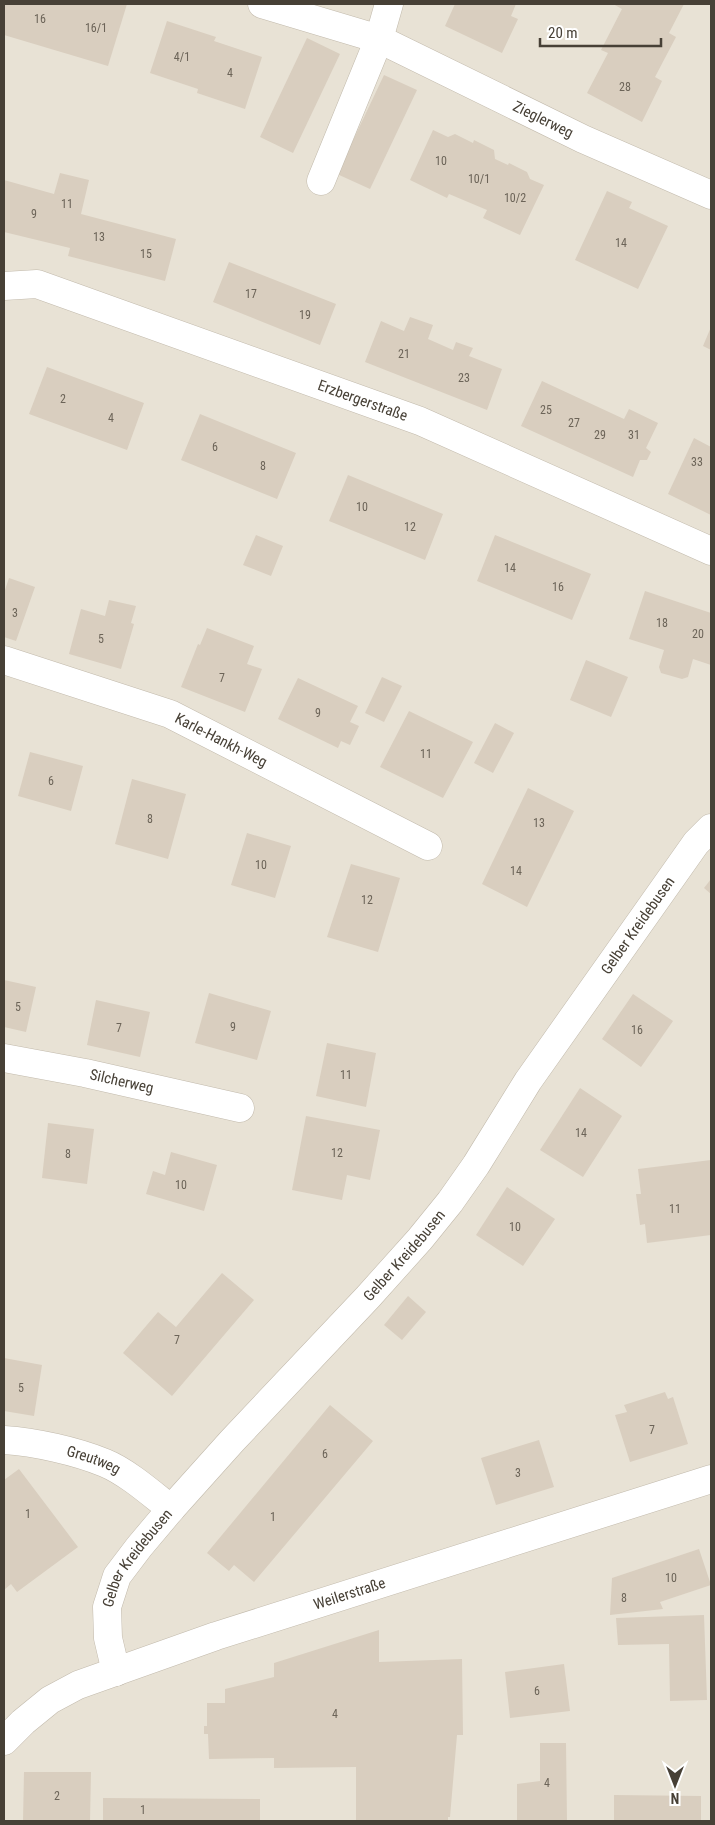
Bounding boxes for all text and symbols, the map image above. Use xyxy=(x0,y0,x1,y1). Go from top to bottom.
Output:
house number: 16 xyxy=(34,12,46,26)
scale bar xyxy=(540,15,661,47)
house number: 16/1 xyxy=(85,21,107,35)
text: 20 m xyxy=(548,24,578,42)
house number: 4/1 xyxy=(174,50,190,64)
house number: 4 xyxy=(227,66,233,80)
house number: 28 xyxy=(619,80,631,94)
street label: Zieglerweg xyxy=(510,97,576,142)
house number: 10 xyxy=(435,154,447,168)
house number: 10/1 xyxy=(468,172,490,186)
house number: 10/2 xyxy=(504,191,526,205)
house number: 11 xyxy=(61,197,73,211)
house number: 9 xyxy=(31,207,37,221)
house number: 13 xyxy=(93,230,105,244)
house number: 14 xyxy=(615,236,627,250)
house number: 15 xyxy=(140,247,152,261)
house number: 17 xyxy=(245,287,257,301)
house number: 19 xyxy=(299,308,311,322)
house number: 21 xyxy=(398,347,410,361)
house number: 23 xyxy=(458,371,470,385)
street label: Erzbergerstraße xyxy=(315,376,410,425)
house number: 2 xyxy=(60,392,66,406)
house number: 25 xyxy=(540,403,552,417)
house number: 4 xyxy=(108,411,114,425)
house number: 27 xyxy=(568,416,580,430)
house number: 29 xyxy=(594,428,606,442)
house number: 31 xyxy=(628,428,640,442)
house number: 6 xyxy=(212,440,218,454)
house number: 33 xyxy=(691,455,703,469)
house number: 8 xyxy=(260,459,266,473)
house number: 10 xyxy=(356,500,368,514)
house number: 12 xyxy=(404,520,416,534)
house number: 14 xyxy=(504,561,516,575)
house number: 16 xyxy=(552,580,564,594)
house number: 3 xyxy=(12,606,18,620)
house number: 18 xyxy=(656,616,668,630)
house number: 20 xyxy=(692,627,704,641)
house number: 5 xyxy=(98,632,104,646)
house number: 7 xyxy=(219,671,225,685)
house number: 9 xyxy=(315,706,321,720)
street label: Karle-Hankh-Weg xyxy=(172,709,270,771)
house number: 11 xyxy=(420,747,432,761)
house number: 6 xyxy=(48,774,54,788)
house number: 8 xyxy=(147,812,153,826)
house number: 13 xyxy=(533,816,545,830)
house number: 10 xyxy=(255,858,267,872)
house number: 14 xyxy=(510,864,522,878)
street label: Gelber Kreidebusen xyxy=(597,873,678,978)
house number: 12 xyxy=(361,893,373,907)
house number: 5 xyxy=(15,1000,21,1014)
house number: 9 xyxy=(230,1020,236,1034)
house number: 7 xyxy=(116,1021,122,1035)
house number: 16 xyxy=(631,1023,643,1037)
street label: Silcherweg xyxy=(88,1065,155,1097)
house number: 11 xyxy=(340,1068,352,1082)
house number: 14 xyxy=(575,1126,587,1140)
house number: 12 xyxy=(331,1146,343,1160)
house number: 8 xyxy=(65,1147,71,1161)
house number: 10 xyxy=(175,1178,187,1192)
house number: 11 xyxy=(669,1202,681,1216)
street label: Gelber Kreidebusen xyxy=(360,1206,449,1305)
house number: 10 xyxy=(509,1220,521,1234)
house number: 7 xyxy=(174,1333,180,1347)
house number: 5 xyxy=(18,1381,24,1395)
house number: 7 xyxy=(649,1423,655,1437)
street label: Greutweg xyxy=(65,1442,124,1478)
house number: 6 xyxy=(322,1447,328,1461)
house number: 3 xyxy=(515,1466,521,1480)
street label: Gelber Kreidebusen xyxy=(99,1505,176,1609)
house number: 1 xyxy=(25,1507,31,1521)
house number: 1 xyxy=(270,1510,276,1524)
house number: 10 xyxy=(665,1571,677,1585)
street label: Weilerstraße xyxy=(311,1574,388,1613)
house number: 8 xyxy=(621,1591,627,1605)
house number: 6 xyxy=(534,1684,540,1698)
house number: 4 xyxy=(332,1707,338,1721)
north arrow xyxy=(650,1760,700,1810)
house number: 4 xyxy=(544,1776,550,1790)
house number: 2 xyxy=(54,1789,60,1803)
text: N xyxy=(671,1790,679,1806)
house number: 1 xyxy=(140,1803,146,1817)

